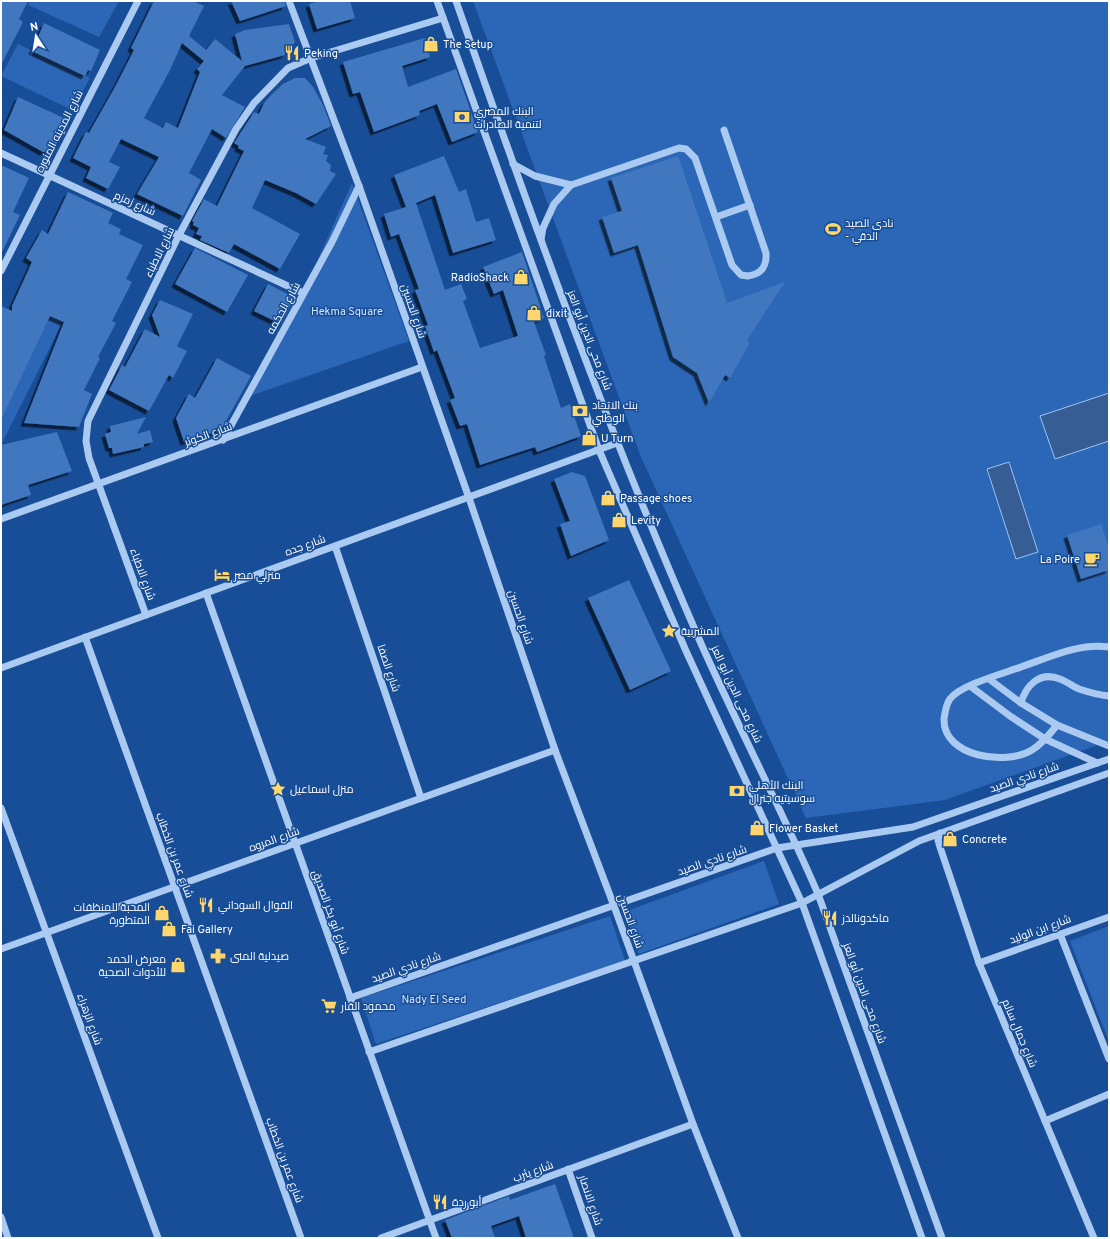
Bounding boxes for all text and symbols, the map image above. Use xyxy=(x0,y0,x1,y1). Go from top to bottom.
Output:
north arrow xyxy=(16,16,56,56)
text: N xyxy=(29,20,39,35)
shop icon: The Setup xyxy=(422,35,440,53)
place label: The Setup xyxy=(443,38,493,52)
restaurant icon: Peking xyxy=(283,44,301,62)
place label: Peking xyxy=(304,47,338,61)
street label: شارع المدينه المنوره xyxy=(33,88,87,175)
place label: البنك المصري لتنمية الصادرات xyxy=(474,105,542,132)
bank icon: البنك المصري لتنمية الصادرات xyxy=(453,108,471,126)
street label: شارع زمزم xyxy=(112,189,158,219)
place label: نادي الصيد - الدقي xyxy=(845,217,893,245)
sports icon: نادي الصيد - الدقي xyxy=(824,220,842,238)
street label: شارع الاطباء xyxy=(142,225,178,280)
shop icon: RadioShack xyxy=(512,268,530,286)
place label: RadioShack xyxy=(451,271,509,285)
street label: شارع الحكمه xyxy=(264,280,304,337)
street label: شارع الحسين xyxy=(397,282,429,341)
street label: شارع محى الدين أبو العز xyxy=(563,287,616,392)
shop icon: dixit xyxy=(525,304,543,322)
park label: Hekma Square xyxy=(311,305,383,319)
place label: dixit xyxy=(546,307,568,321)
place label: بنك الاتحاد الوطني xyxy=(592,399,638,427)
bank icon: بنك الاتحاد الوطني xyxy=(571,402,589,420)
street label: شارع الكوثر xyxy=(182,420,234,450)
shop icon: U Turn xyxy=(580,429,598,447)
place label: U Turn xyxy=(601,432,633,446)
shop icon: Passage shoes xyxy=(599,489,617,507)
place label: Passage shoes xyxy=(620,492,692,506)
shop icon: Levity xyxy=(610,511,628,529)
place label: Levity xyxy=(631,514,661,528)
street label: شارع جده xyxy=(283,532,328,560)
street label: شارع الاطباء xyxy=(126,546,158,602)
cafe icon: La Poire xyxy=(1083,550,1101,568)
place label: La Poire xyxy=(1040,553,1080,567)
hotel icon: منزلي مصر xyxy=(213,566,231,584)
place label: منزلي مصر xyxy=(233,569,281,584)
street label: شارع الحسين xyxy=(504,588,536,647)
place icon: المشربية xyxy=(660,622,678,640)
place label: المشربية xyxy=(681,625,720,639)
street label: شارع محى الدين أبو العز xyxy=(707,642,766,745)
street label: شارع الصفا xyxy=(373,643,403,694)
street label: شارع نادي الصيد xyxy=(988,760,1061,797)
place label: البنك الأهلي سوسيتيه جنرال xyxy=(749,779,815,806)
place icon: منزل اسماعيل xyxy=(269,780,287,798)
bank icon: البنك الأهلي سوسيتيه جنرال xyxy=(728,782,746,800)
place label: منزل اسماعيل xyxy=(290,783,354,797)
street label: شارع عمر بن الخطاب xyxy=(152,811,196,900)
shop icon: Flower Basket xyxy=(748,819,766,837)
place label: Flower Basket xyxy=(769,822,838,836)
street label: شارع المروه xyxy=(247,824,302,856)
shop icon: Concrete xyxy=(941,830,959,848)
place label: Concrete xyxy=(962,833,1007,847)
street label: شارع نادي الصيد xyxy=(676,843,749,880)
street label: شارع أبو بكر الصديق xyxy=(308,868,353,956)
street label: شارع الحسين xyxy=(614,892,646,950)
restaurant icon: الفوال السوداني xyxy=(197,896,215,914)
place label: الفوال السوداني xyxy=(218,899,293,914)
place label: المحبة للمنظفات المتطورة xyxy=(74,901,150,928)
shop icon: المحبة للمنظفات المتطورة xyxy=(153,904,171,922)
restaurant icon: ماكدونالدز xyxy=(821,909,839,927)
place label: ماكدونالدز xyxy=(841,912,889,926)
street label: شارع ابن الوليد xyxy=(1008,912,1073,948)
shop icon: Fai Gallery xyxy=(160,920,178,938)
place label: Fai Gallery xyxy=(181,923,233,937)
street label: شارع محى الدين أبو العز xyxy=(839,940,890,1046)
pharmacy icon: صيدلية المنى xyxy=(209,947,227,965)
place label: صيدلية المنى xyxy=(230,950,289,964)
street label: شارع نادي الصيد xyxy=(370,950,443,987)
place label: معرض الحمد للأدوات الصحية xyxy=(98,953,166,980)
shop icon: معرض الحمد للأدوات الصحية xyxy=(169,956,187,974)
street label: شارع الزهراء xyxy=(73,991,105,1047)
park label: Nady El Seed xyxy=(402,993,466,1007)
supermarket icon: محمود الفار xyxy=(320,997,338,1015)
street label: شارع جمال سالم xyxy=(998,997,1040,1070)
place label: محمود الفار xyxy=(340,1000,396,1014)
street label: شارع عمر بن الخطاب xyxy=(262,1116,306,1205)
street label: شارع يثرب xyxy=(511,1158,555,1186)
street label: شارع الانصار xyxy=(575,1172,605,1227)
restaurant icon: أبو ردة xyxy=(431,1193,449,1211)
place label: أبو ردة xyxy=(452,1195,482,1210)

